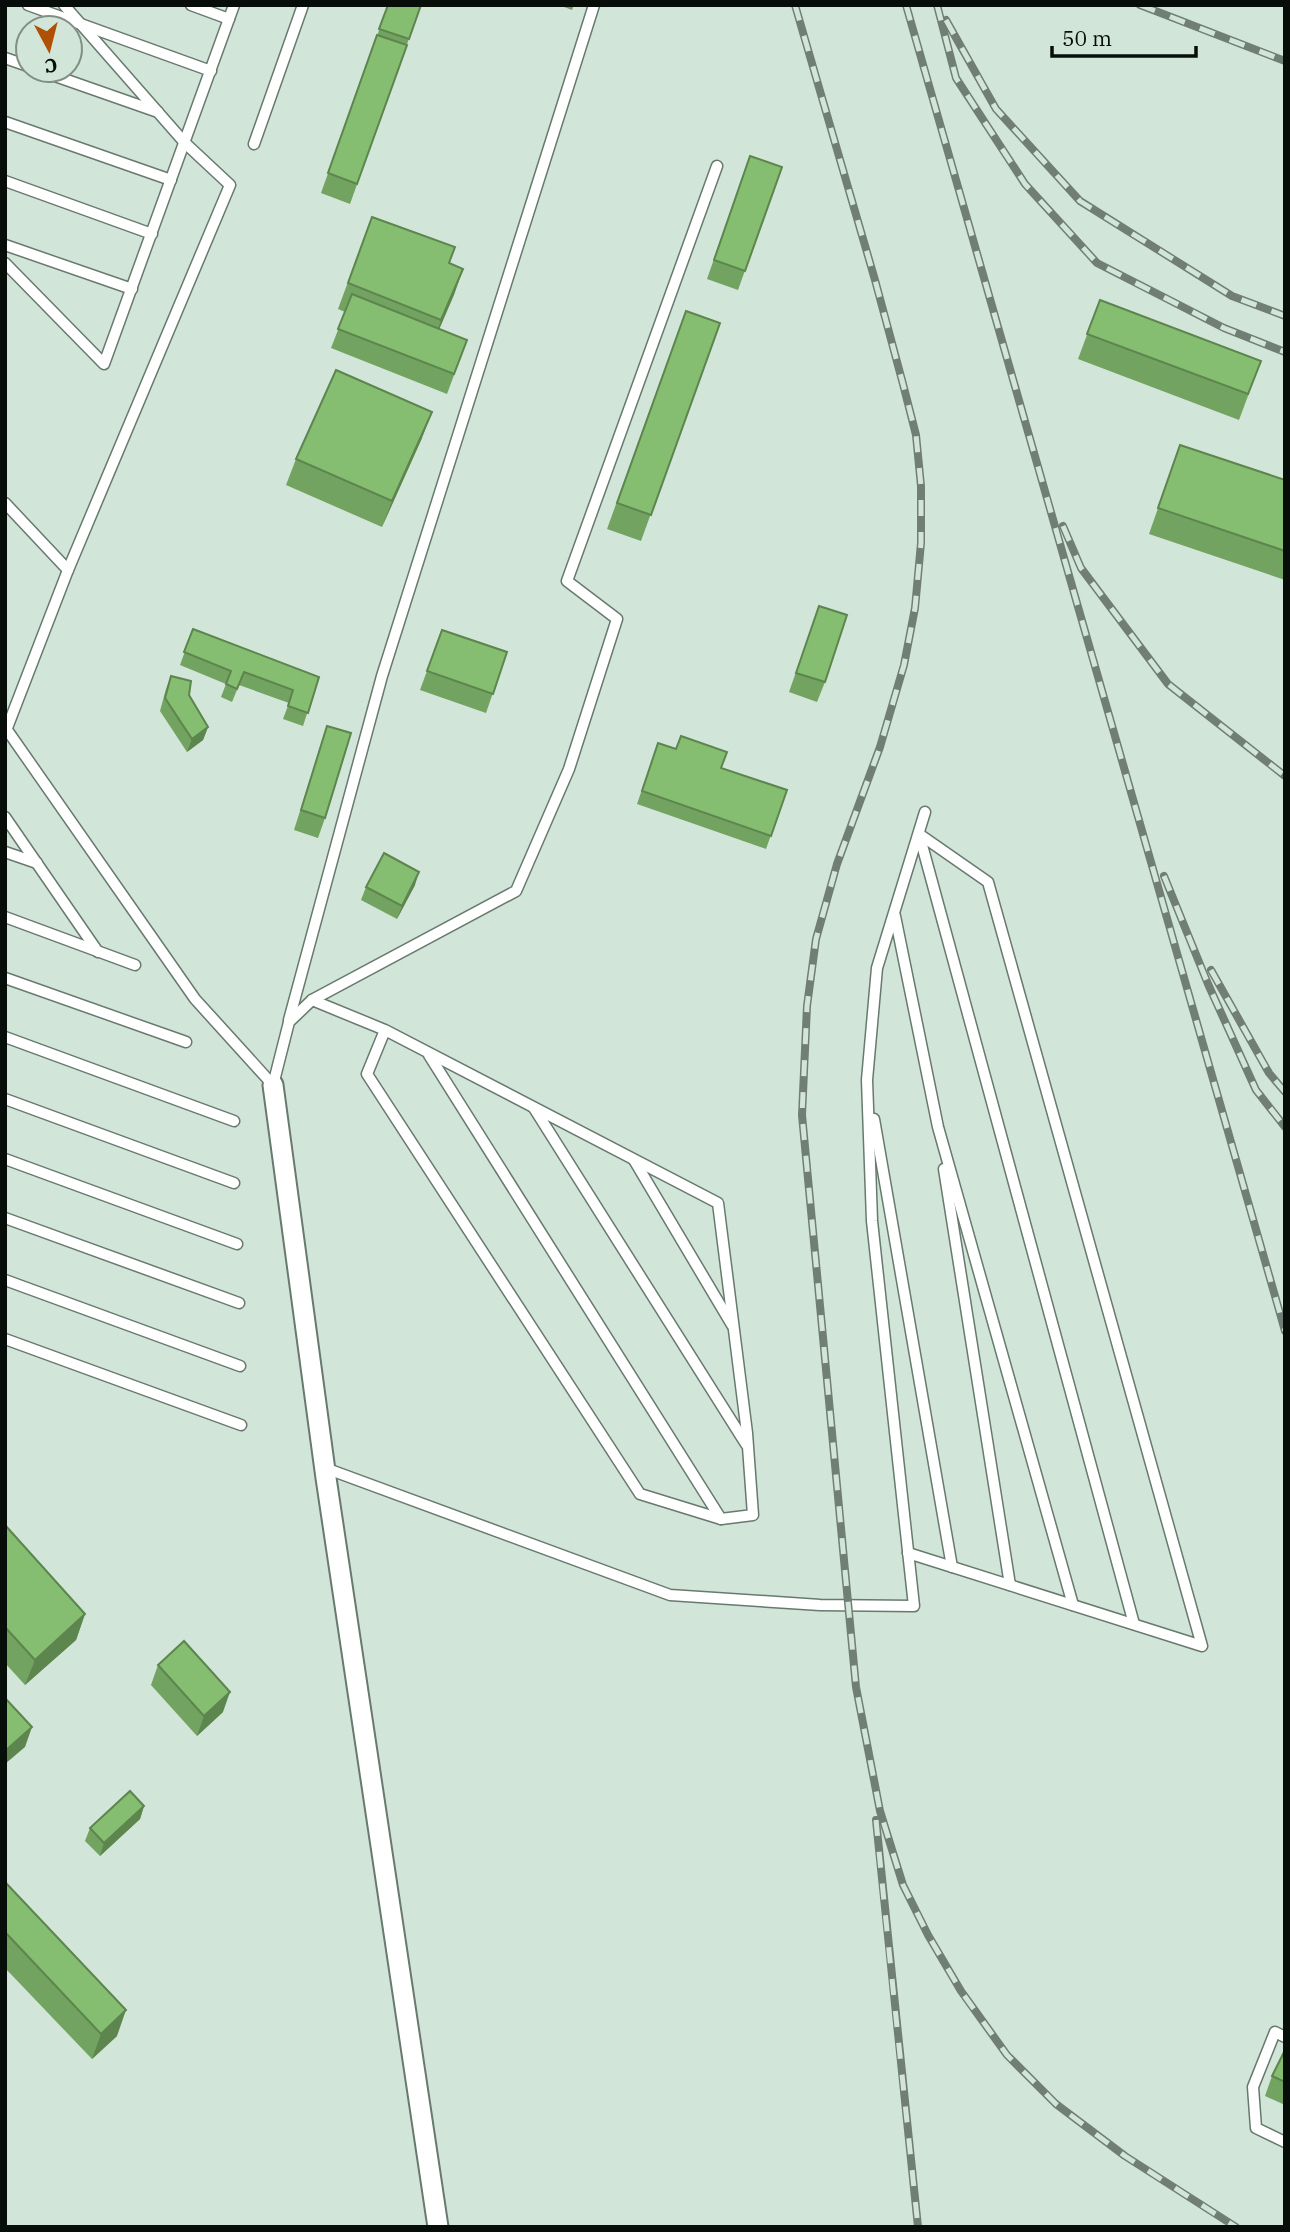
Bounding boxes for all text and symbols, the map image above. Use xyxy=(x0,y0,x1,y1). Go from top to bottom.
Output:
north arrow xyxy=(14,14,84,84)
scale bar xyxy=(1052,14,1196,58)
text: 50 m xyxy=(1062,24,1112,52)
text: С xyxy=(43,53,59,79)

